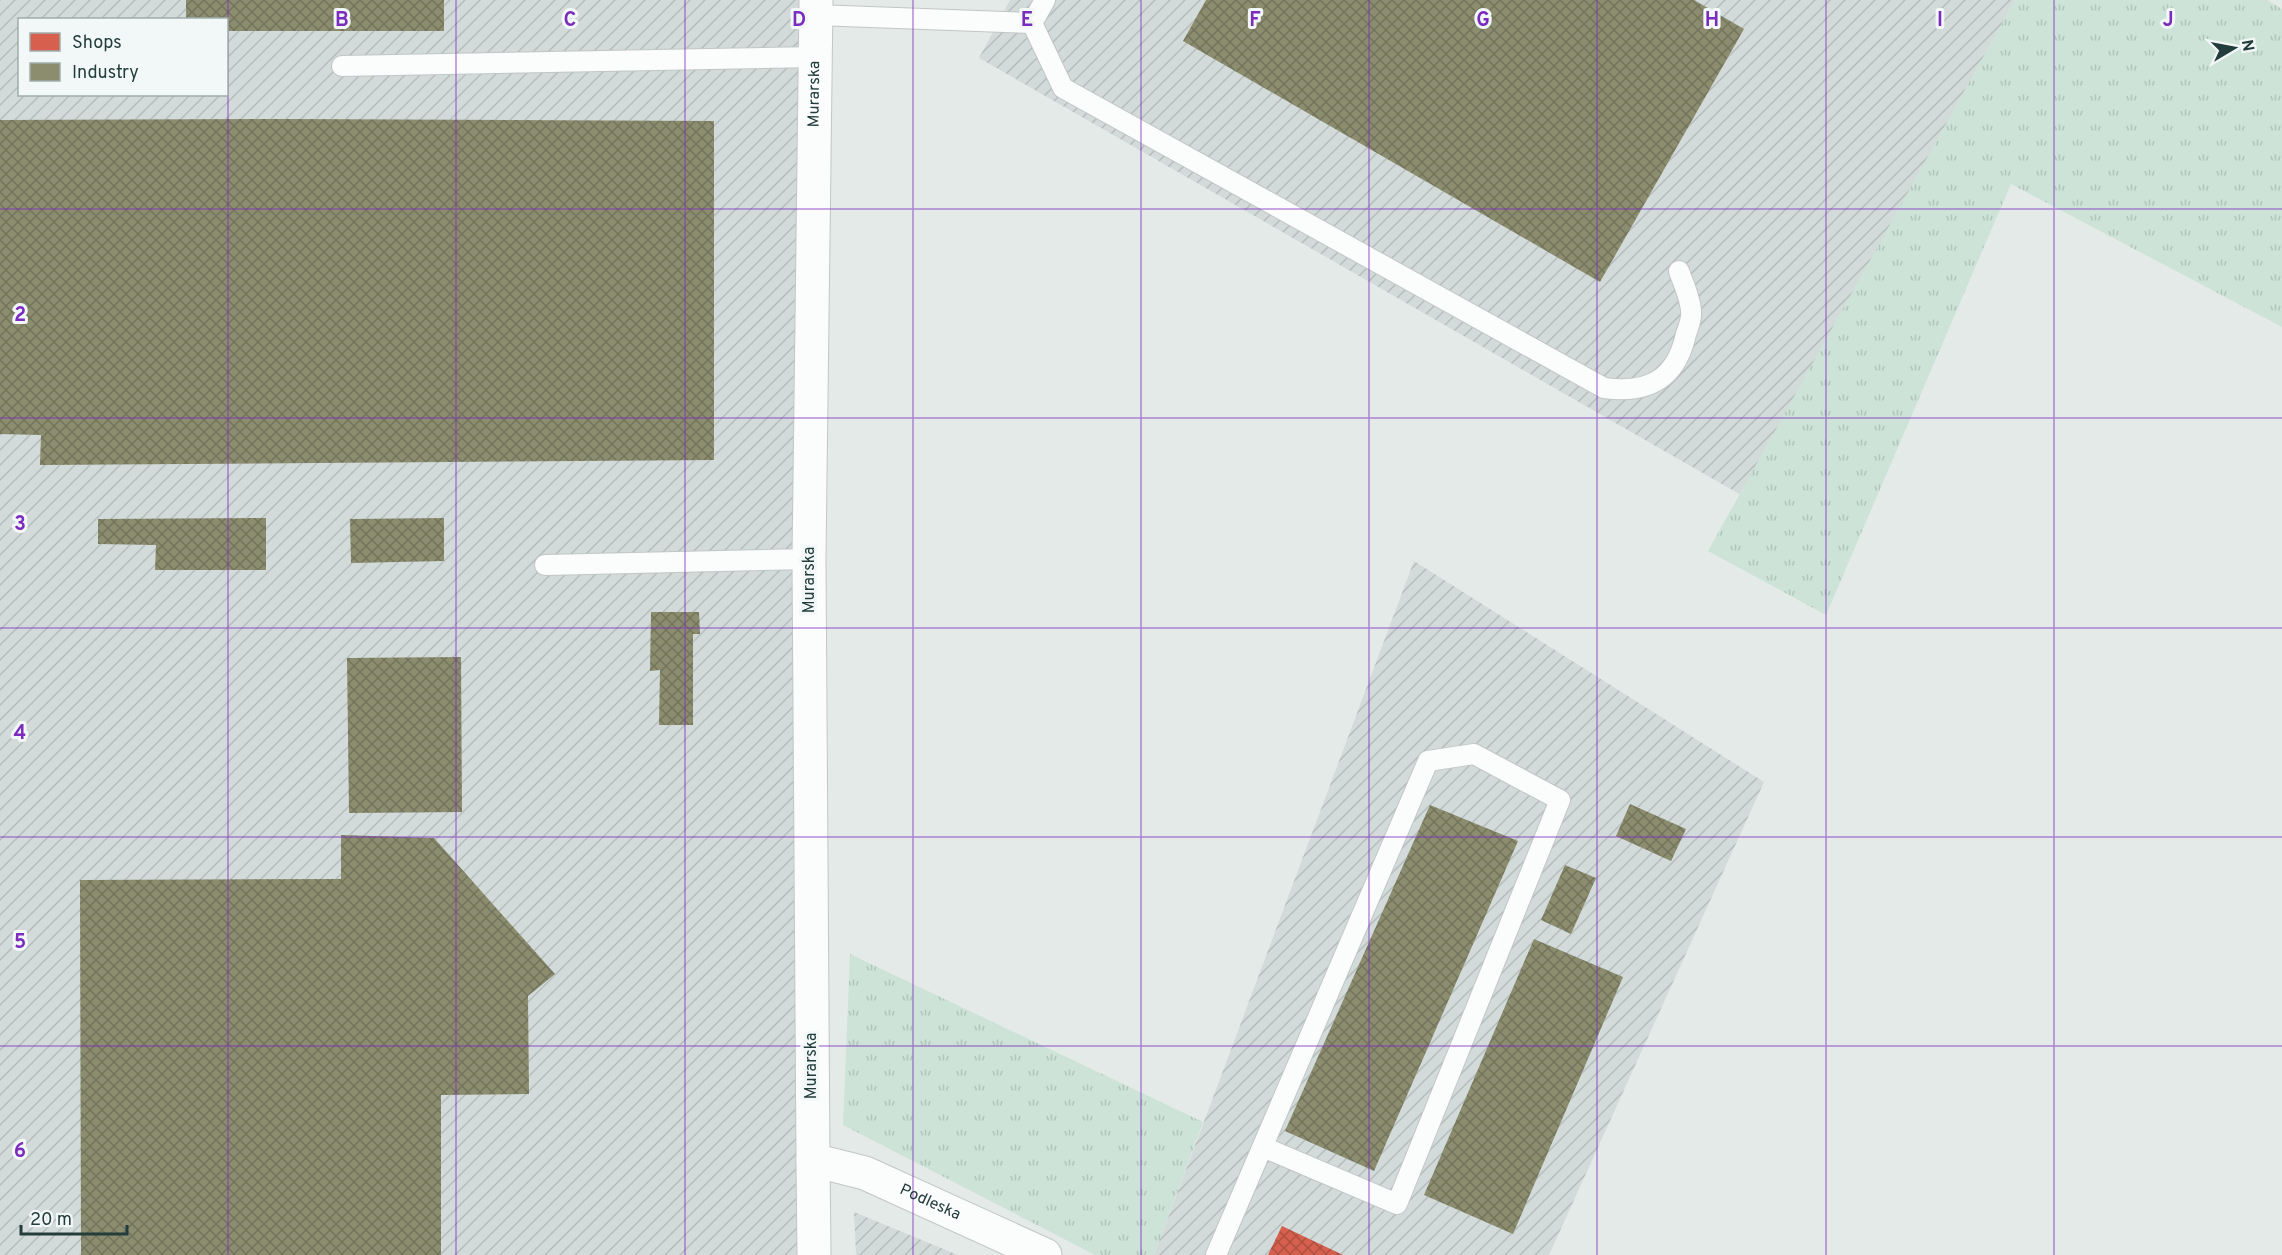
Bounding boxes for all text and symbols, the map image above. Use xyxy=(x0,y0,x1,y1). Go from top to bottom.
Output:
text: B xyxy=(335,8,349,34)
text: C xyxy=(564,8,576,34)
text: D xyxy=(792,8,806,34)
text: E xyxy=(1021,8,1033,34)
text: F xyxy=(1249,8,1261,34)
text: G xyxy=(1476,8,1490,34)
text: H xyxy=(1705,8,1719,34)
text: I xyxy=(1937,8,1943,34)
text: J xyxy=(2162,8,2174,34)
legend xyxy=(18,18,228,96)
north arrow xyxy=(2204,18,2264,78)
text: Shops xyxy=(72,32,122,55)
text: N xyxy=(2236,38,2258,53)
street label: Murarska xyxy=(804,61,825,128)
text: Industry xyxy=(72,62,139,85)
text: 2 xyxy=(14,303,26,329)
text: 3 xyxy=(14,512,26,538)
street label: Murarska xyxy=(800,547,820,613)
text: 4 xyxy=(14,721,26,747)
text: 5 xyxy=(14,930,26,956)
street label: Murarska xyxy=(802,1033,822,1099)
text: 6 xyxy=(14,1139,26,1165)
street label: Podleska xyxy=(896,1180,964,1225)
scale bar xyxy=(21,1198,128,1236)
text: 20 m xyxy=(30,1209,72,1232)

